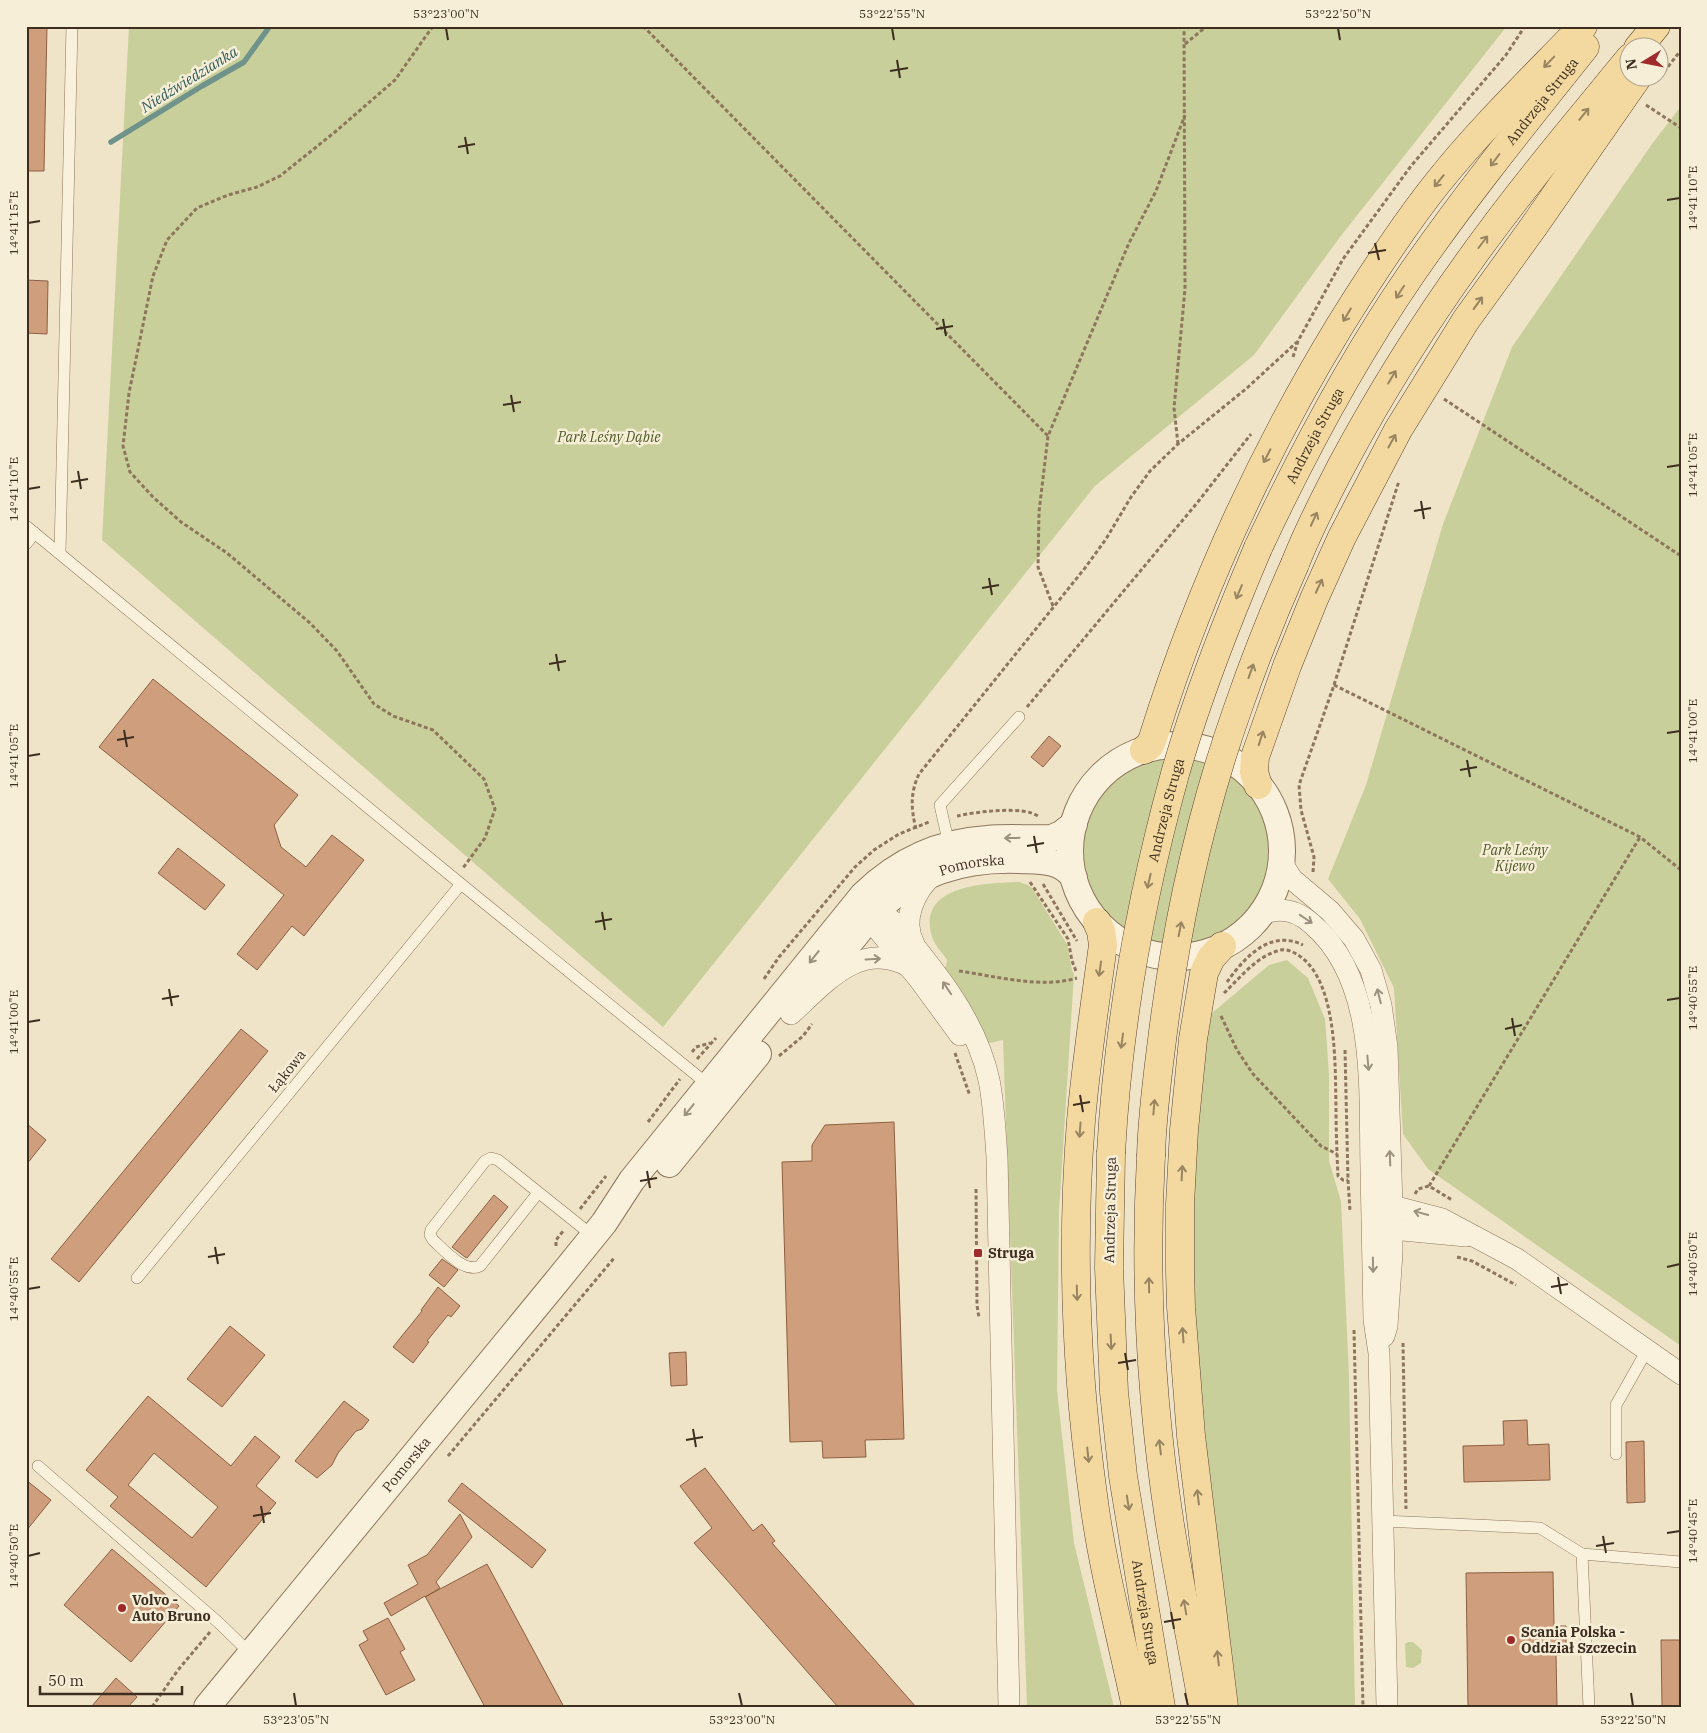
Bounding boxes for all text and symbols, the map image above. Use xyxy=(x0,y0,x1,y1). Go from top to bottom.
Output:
text: 53°23'00"N xyxy=(413,6,479,21)
text: 53°22'55"N xyxy=(859,6,925,21)
text: 53°22'50"N xyxy=(1305,6,1371,21)
north arrow xyxy=(1620,38,1670,88)
water label: Niedźwiedzianka xyxy=(136,41,242,117)
street label: Andrzeja Struga xyxy=(1502,54,1582,148)
one-way arrow xyxy=(1543,55,1555,68)
text: N xyxy=(1621,57,1641,71)
one-way arrow xyxy=(1578,108,1589,121)
one-way arrow xyxy=(1490,154,1501,167)
text: 14°41'10"E xyxy=(1685,166,1700,230)
one-way arrow xyxy=(1434,174,1445,187)
text: 14°41'15"E xyxy=(6,191,21,255)
one-way arrow xyxy=(1478,235,1488,249)
one-way arrow xyxy=(1394,285,1405,299)
one-way arrow xyxy=(1473,296,1483,310)
one-way arrow xyxy=(1341,307,1351,321)
one-way arrow xyxy=(1388,370,1398,384)
street label: Andrzeja Struga xyxy=(1282,384,1348,487)
park label: Park Leśny Dąbie xyxy=(557,428,661,446)
text: 14°41'05"E xyxy=(1685,433,1700,497)
one-way arrow xyxy=(1388,434,1397,449)
one-way arrow xyxy=(1262,448,1271,463)
text: 14°41'10"E xyxy=(6,457,21,521)
one-way arrow xyxy=(1310,512,1320,527)
one-way arrow xyxy=(1315,579,1325,594)
one-way arrow xyxy=(1233,585,1242,600)
one-way arrow xyxy=(1247,664,1256,680)
text: 14°41'00"E xyxy=(1685,699,1700,763)
text: 14°41'05"E xyxy=(6,724,21,788)
one-way arrow xyxy=(1257,730,1267,746)
street label: Andrzeja Struga xyxy=(1144,756,1188,864)
one-way arrow xyxy=(1005,833,1021,843)
park label: Park Leśny Kijewo xyxy=(1481,841,1549,875)
street label: Pomorska xyxy=(937,851,1005,880)
one-way arrow xyxy=(1144,872,1153,888)
one-way arrow xyxy=(1298,914,1312,924)
one-way arrow xyxy=(1175,922,1185,938)
one-way arrow xyxy=(809,950,820,963)
one-way arrow xyxy=(865,954,881,963)
one-way arrow xyxy=(1095,960,1105,976)
text: 14°40'55"E xyxy=(1685,966,1700,1030)
one-way arrow xyxy=(942,981,952,995)
one-way arrow xyxy=(1373,988,1383,1004)
text: 14°41'00"E xyxy=(6,990,21,1054)
one-way arrow xyxy=(1117,1033,1127,1049)
street label: Łąkowa xyxy=(264,1046,310,1096)
one-way arrow xyxy=(1363,1055,1372,1071)
one-way arrow xyxy=(1149,1099,1159,1115)
one-way arrow xyxy=(684,1103,695,1116)
one-way arrow xyxy=(1076,1122,1085,1138)
one-way arrow xyxy=(1386,1150,1395,1166)
street label: Andrzeja Struga xyxy=(1100,1156,1120,1263)
one-way arrow xyxy=(1178,1165,1187,1181)
one-way arrow xyxy=(1414,1208,1430,1218)
text: 14°40'50"E xyxy=(1685,1232,1700,1296)
place label: Struga xyxy=(988,1244,1034,1262)
marker: Struga xyxy=(972,1247,984,1259)
one-way arrow xyxy=(1368,1256,1377,1272)
text: 14°40'55"E xyxy=(6,1257,21,1321)
one-way arrow xyxy=(1144,1277,1154,1293)
one-way arrow xyxy=(1072,1284,1082,1300)
one-way arrow xyxy=(1178,1328,1188,1344)
one-way arrow xyxy=(1107,1333,1116,1349)
street label: Pomorska xyxy=(378,1433,435,1496)
one-way arrow xyxy=(1155,1439,1165,1455)
one-way arrow xyxy=(1083,1446,1093,1462)
one-way arrow xyxy=(1193,1489,1203,1505)
one-way arrow xyxy=(1123,1495,1133,1511)
text: 14°40'45"E xyxy=(1685,1499,1700,1563)
text: 14°40'50"E xyxy=(6,1524,21,1588)
street label: Andrzeja Struga xyxy=(1128,1559,1163,1667)
place label: Volvo - Auto Bruno xyxy=(132,1591,211,1625)
one-way arrow xyxy=(1180,1600,1190,1616)
marker: Volvo - Auto Bruno xyxy=(116,1602,128,1614)
place label: Scania Polska - Oddział Szczecin xyxy=(1521,1623,1637,1657)
marker: Scania Polska - Oddział Szczecin xyxy=(1505,1634,1517,1646)
one-way arrow xyxy=(1213,1651,1223,1667)
scale bar xyxy=(40,1663,182,1695)
text: 50 m xyxy=(48,1671,84,1690)
text: 53°23'05"N xyxy=(263,1712,329,1727)
text: 53°23'00"N xyxy=(709,1712,775,1727)
text: 53°22'55"N xyxy=(1155,1712,1221,1727)
text: 53°22'50"N xyxy=(1600,1712,1666,1727)

